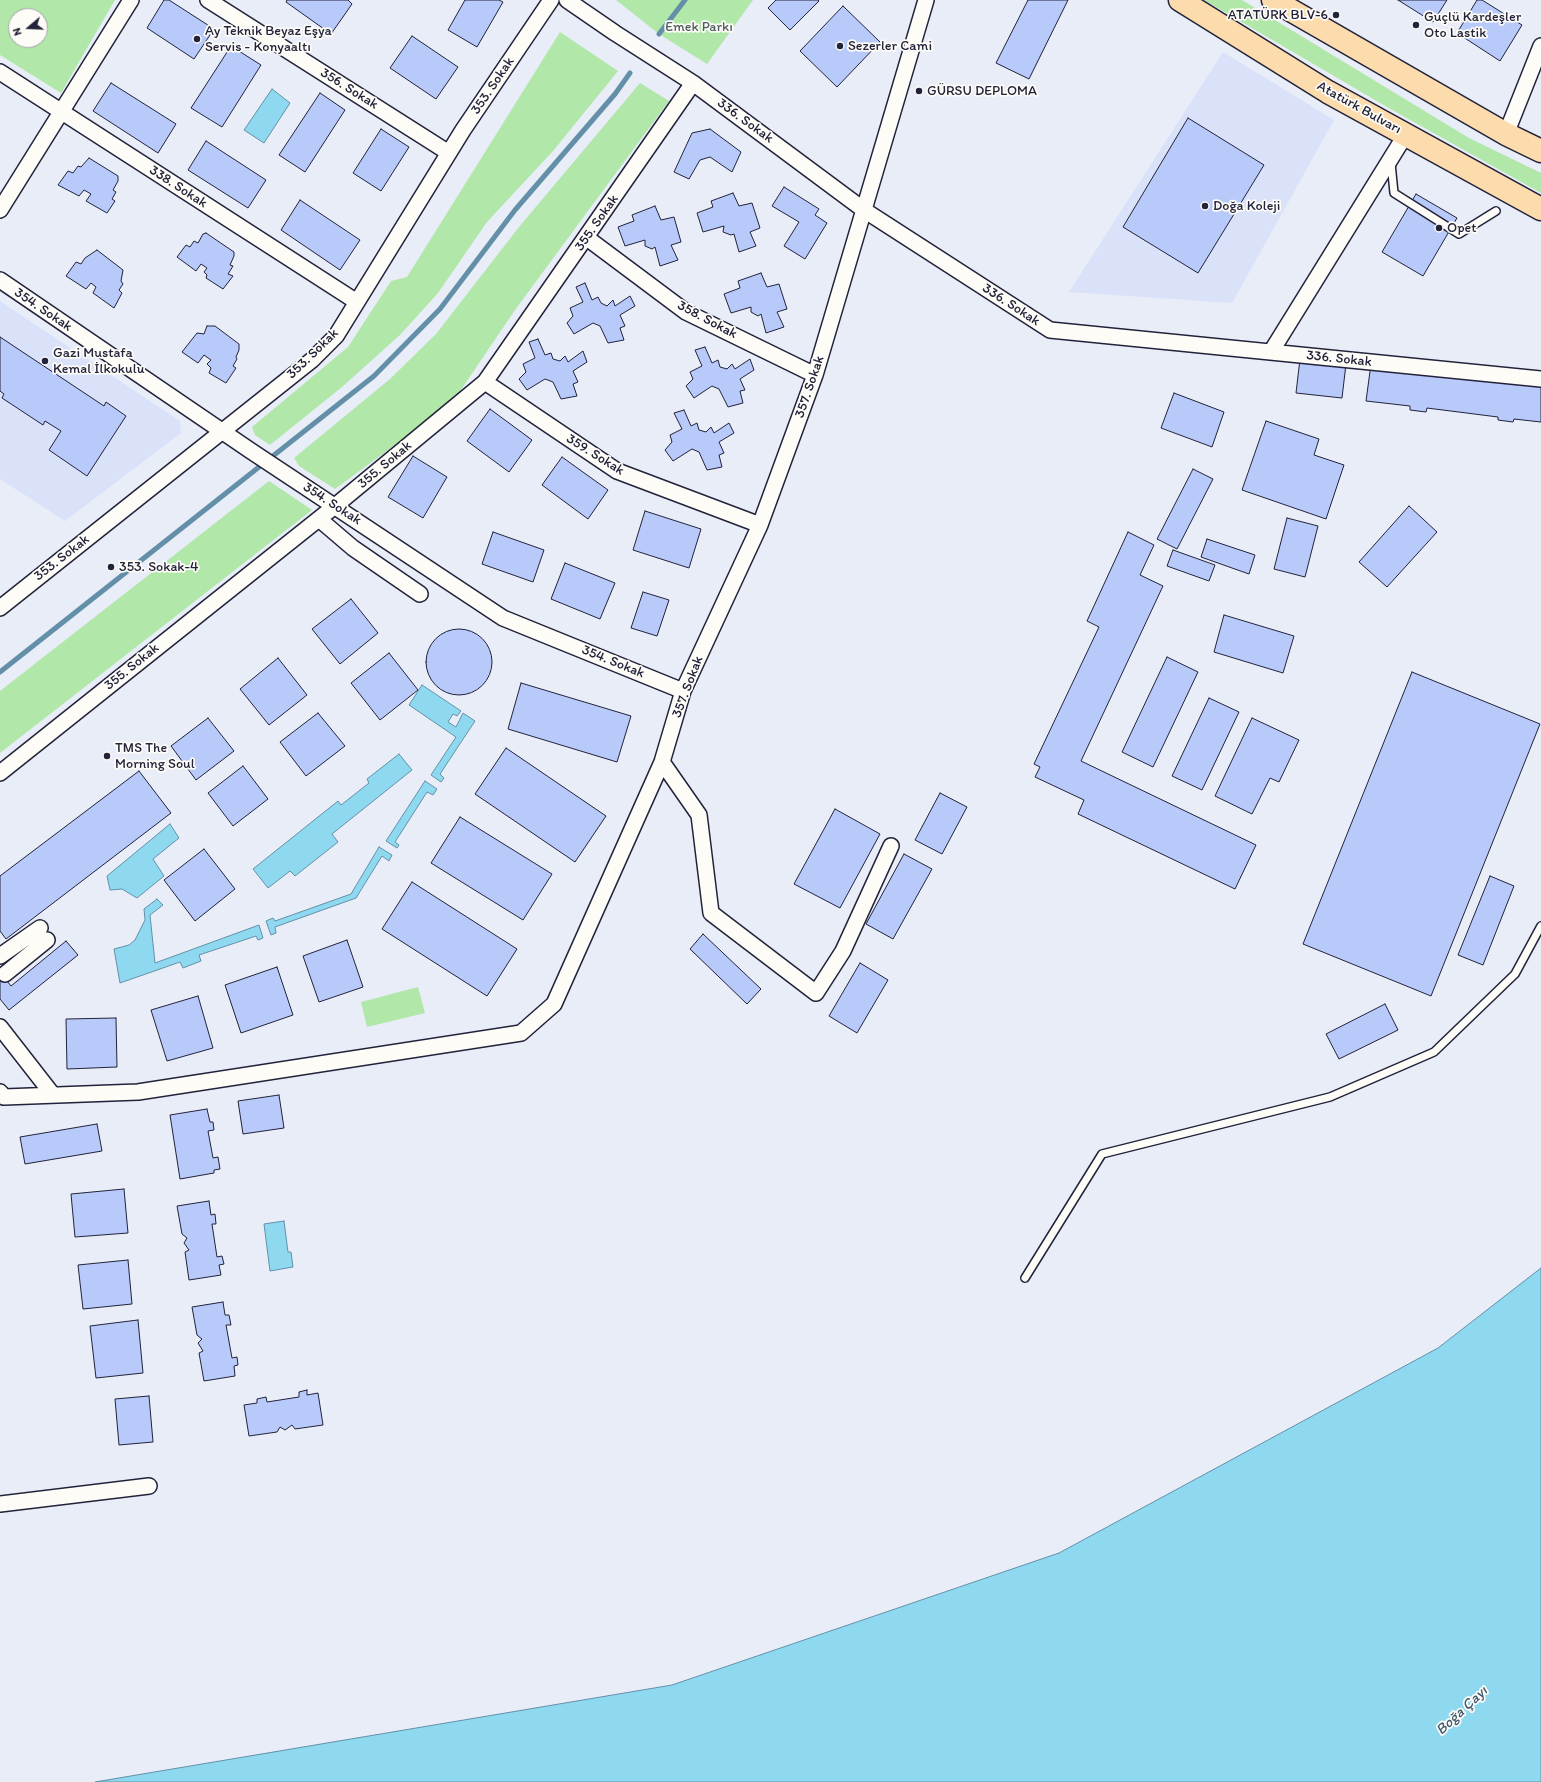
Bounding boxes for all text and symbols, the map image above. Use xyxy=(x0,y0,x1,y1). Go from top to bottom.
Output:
place label: ATATÜRK BLV-6 xyxy=(1228,7,1328,23)
north arrow xyxy=(8,8,48,48)
place label: Guçlü Kardeşler Oto Lastik xyxy=(1424,9,1521,42)
marker: ATATÜRK BLV-6 xyxy=(1331,10,1341,20)
park label: Emek Parkı xyxy=(665,19,733,35)
marker: Guçlü Kardeşler Oto Lastik xyxy=(1411,20,1421,30)
place label: Ay Teknik Beyaz Eşya Servis - Konyaaltı xyxy=(205,23,332,56)
text: N xyxy=(10,26,24,37)
marker: Ay Teknik Beyaz Eşya Servis - Konyaaltı xyxy=(192,34,202,44)
place label: Sezerler Cami xyxy=(848,38,932,54)
marker: Sezerler Cami xyxy=(835,41,845,51)
street label: 353. Sokak xyxy=(468,54,518,118)
street label: 356. Sokak xyxy=(317,65,381,113)
street label: Atatürk Bulvarı xyxy=(1314,78,1404,138)
place label: GÜRSU DEPLOMA xyxy=(927,83,1037,99)
marker: GÜRSU DEPLOMA xyxy=(914,86,924,96)
street label: 336. Sokak xyxy=(714,95,776,147)
street label: 338. Sokak xyxy=(146,162,210,212)
street label: 355. Sokak xyxy=(571,191,623,255)
place label: Doğa Koleji xyxy=(1213,198,1280,214)
marker: Doğa Koleji xyxy=(1200,201,1210,211)
place label: Opet xyxy=(1447,220,1476,236)
marker: Opet xyxy=(1434,223,1444,233)
street label: 336. Sokak xyxy=(979,280,1043,330)
street label: 354. Sokak xyxy=(11,285,75,335)
street label: 358. Sokak xyxy=(674,297,740,343)
street label: 353. Sokak xyxy=(284,325,342,383)
place label: Gazi Mustafa Kemal İlkokulu xyxy=(53,345,144,378)
street label: 336. Sokak xyxy=(1306,347,1372,371)
street label: 357. Sokak xyxy=(792,354,828,420)
marker: Gazi Mustafa Kemal İlkokulu xyxy=(40,356,50,366)
street label: 359. Sokak xyxy=(563,431,627,479)
street label: 355. Sokak xyxy=(355,438,415,492)
street label: 354. Sokak xyxy=(300,479,364,529)
street label: 353. Sokak xyxy=(31,531,93,585)
place label: 353. Sokak-4 xyxy=(119,559,199,575)
marker: 353. Sokak-4 xyxy=(106,562,116,572)
street label: 355. Sokak xyxy=(101,640,163,694)
street label: 354. Sokak xyxy=(579,642,647,682)
street label: 357. Sokak xyxy=(669,654,707,720)
place label: TMS The Morning Soul xyxy=(115,740,195,772)
marker: TMS The Morning Soul xyxy=(102,751,112,761)
water label: Boğa Çayı xyxy=(1432,1683,1492,1739)

